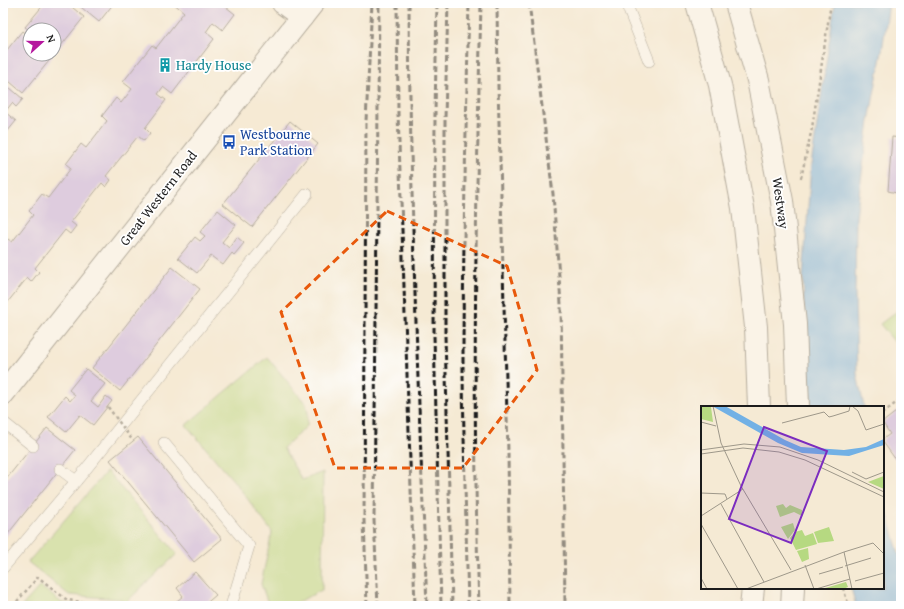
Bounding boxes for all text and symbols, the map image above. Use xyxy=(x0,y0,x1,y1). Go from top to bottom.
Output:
north arrow xyxy=(22,22,62,62)
text: N xyxy=(43,32,60,45)
place label: Hardy House xyxy=(176,55,252,75)
building icon: Hardy House xyxy=(157,57,173,73)
place label: Westbourne Park Station xyxy=(240,124,313,160)
bus stop icon: Westbourne Park Station xyxy=(221,134,237,150)
street label: Great Western Road xyxy=(114,146,202,250)
street label: Westway xyxy=(767,176,795,230)
inset map xyxy=(701,406,884,589)

